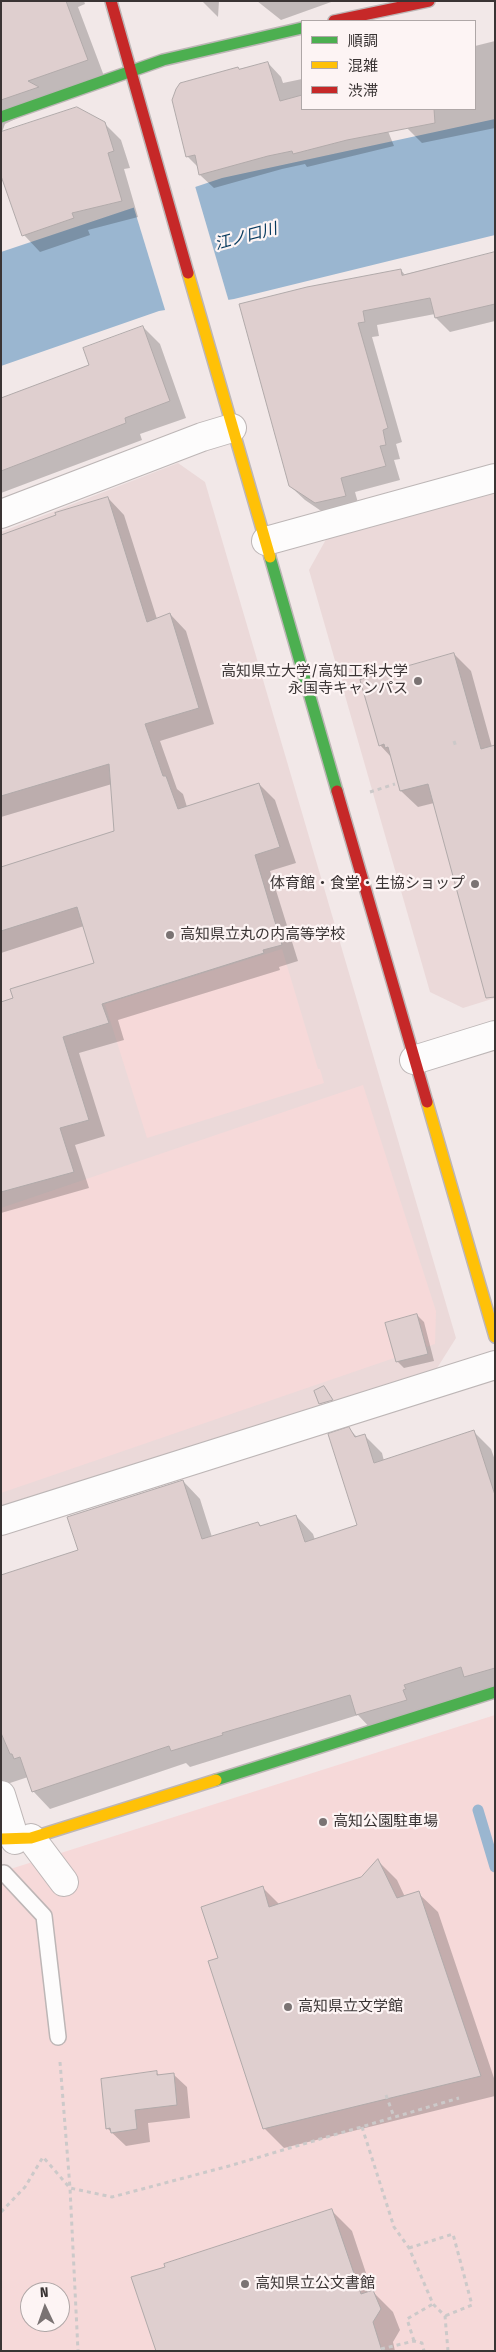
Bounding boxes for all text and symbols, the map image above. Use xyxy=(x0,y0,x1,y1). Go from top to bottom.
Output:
legend xyxy=(301,20,476,110)
text: 順調 xyxy=(348,32,378,50)
text: 混雑 xyxy=(348,57,378,75)
text: 渋滞 xyxy=(348,82,378,100)
water label: 江ノ口川 xyxy=(213,219,279,255)
place label: 高知県立大学/高知工科大学 永国寺キャンパス xyxy=(221,663,408,698)
marker: 高知県立大学/高知工科大学 永国寺キャンパス xyxy=(412,675,424,687)
place label: 体育館・食堂・生協ショップ xyxy=(270,875,465,893)
marker: 体育館・食堂・生協ショップ xyxy=(469,878,481,890)
place label: 高知県立丸の内高等学校 xyxy=(180,926,345,944)
marker: 高知県立丸の内高等学校 xyxy=(164,929,176,941)
place label: 高知公園駐車場 xyxy=(333,1813,438,1831)
marker: 高知公園駐車場 xyxy=(317,1816,329,1828)
place label: 高知県立文学館 xyxy=(298,1998,403,2016)
marker: 高知県立文学館 xyxy=(282,2001,294,2013)
place label: 高知県立公文書館 xyxy=(255,2275,375,2293)
marker: 高知県立公文書館 xyxy=(239,2278,251,2290)
north arrow xyxy=(20,2282,70,2332)
text: N xyxy=(40,2284,49,2301)

